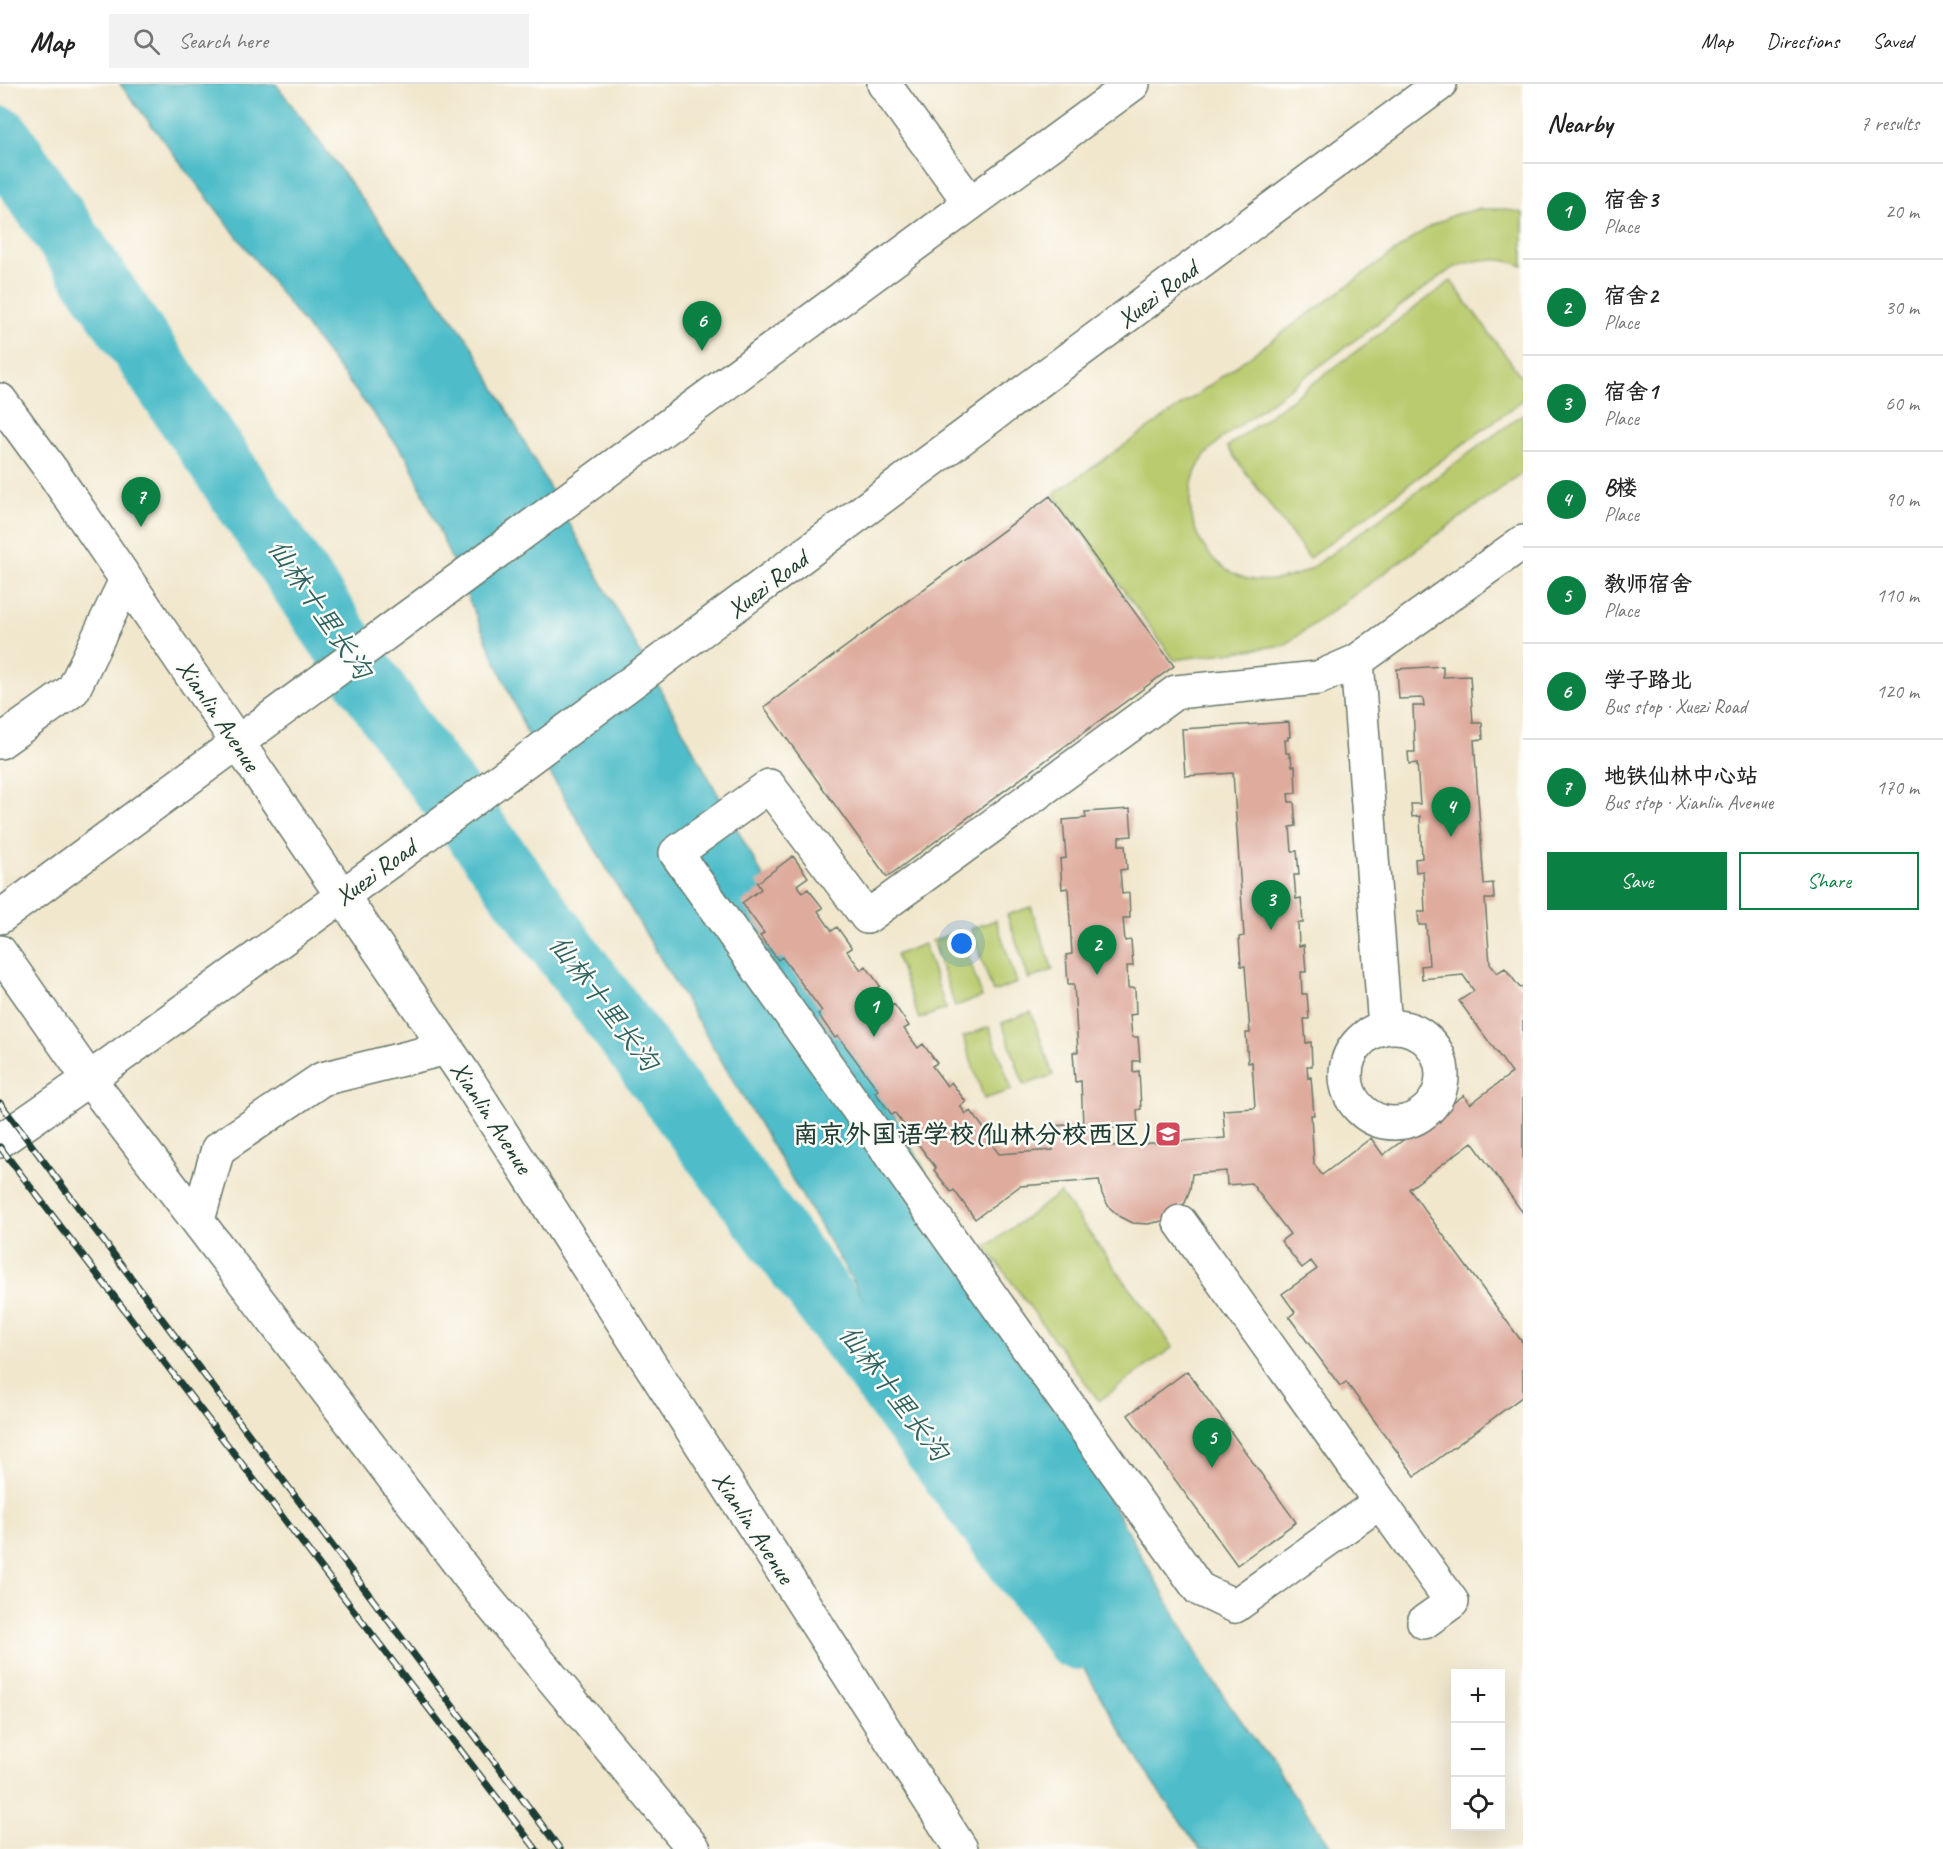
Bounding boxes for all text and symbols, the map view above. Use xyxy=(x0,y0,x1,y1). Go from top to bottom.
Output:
search box xyxy=(109,14,529,68)
text: Map xyxy=(30,24,73,59)
icon: search xyxy=(130,25,163,58)
text: Search here xyxy=(178,27,268,55)
text: Map xyxy=(1701,28,1733,54)
text: Directions xyxy=(1766,28,1839,54)
text: Saved xyxy=(1872,28,1913,54)
text: Nearby xyxy=(1547,107,1612,140)
text: 7 results xyxy=(1860,111,1919,136)
text: 宿舍3 xyxy=(1604,186,1658,214)
text: 1 xyxy=(1562,199,1571,224)
text: 20 m xyxy=(1885,199,1919,224)
text: Place xyxy=(1604,214,1639,239)
street label: Xuezi Road xyxy=(1110,251,1207,336)
text: 宿舍2 xyxy=(1604,282,1658,310)
text: 2 xyxy=(1562,295,1571,320)
text: 30 m xyxy=(1885,295,1919,320)
pin: 6 xyxy=(682,302,722,351)
text: Place xyxy=(1604,310,1639,335)
text: 宿舍1 xyxy=(1604,378,1658,406)
text: 3 xyxy=(1562,391,1571,416)
text: 60 m xyxy=(1885,391,1919,416)
text: Place xyxy=(1604,406,1639,431)
text: B楼 xyxy=(1604,474,1638,502)
pin: 7 xyxy=(122,478,160,527)
text: 4 xyxy=(1562,487,1571,512)
text: 90 m xyxy=(1885,487,1919,512)
text: Place xyxy=(1604,502,1639,527)
water label: 仙林十里长沟 xyxy=(261,532,381,687)
street label: Xuezi Road xyxy=(720,541,817,626)
text: 教师宿舍 xyxy=(1604,570,1692,598)
text: 5 xyxy=(1562,583,1571,608)
text: 110 m xyxy=(1876,583,1919,608)
text: Place xyxy=(1604,598,1639,623)
street label: Xianlin Avenue xyxy=(169,653,269,779)
text: 学子路北 xyxy=(1604,666,1692,694)
text: 6 xyxy=(1562,679,1571,704)
text: 120 m xyxy=(1876,679,1919,704)
text: Bus stop · Xuezi Road xyxy=(1604,694,1747,719)
text: 地铁仙林中心站 xyxy=(1604,762,1758,790)
text: 7 xyxy=(1562,775,1571,800)
text: 170 m xyxy=(1876,775,1919,800)
pin: 4 xyxy=(1432,788,1470,837)
text: Bus stop · Xianlin Avenue xyxy=(1604,790,1773,815)
street label: Xuezi Road xyxy=(328,829,426,913)
button: Save xyxy=(1547,852,1727,910)
button: Share xyxy=(1739,852,1919,910)
pin: 3 xyxy=(1252,880,1290,930)
pin: 2 xyxy=(1078,926,1116,975)
water label: 仙林十里长沟 xyxy=(542,928,668,1080)
your location xyxy=(947,929,976,958)
pin: 1 xyxy=(854,988,894,1037)
street label: Xianlin Avenue xyxy=(443,1055,541,1181)
place label: 南京外国语学校(仙林分校西区) xyxy=(793,1118,1150,1151)
school or university icon: 南京外国语学校(仙林分校西区) xyxy=(1153,1119,1183,1149)
water label: 仙林十里长沟 xyxy=(832,1318,958,1470)
pin: 5 xyxy=(1192,1418,1232,1468)
street label: Xianlin Avenue xyxy=(705,1465,803,1591)
map controls xyxy=(1451,1669,1505,1831)
button: + xyxy=(1451,1669,1505,1723)
button: − xyxy=(1451,1723,1505,1777)
button: locate xyxy=(1451,1777,1505,1831)

